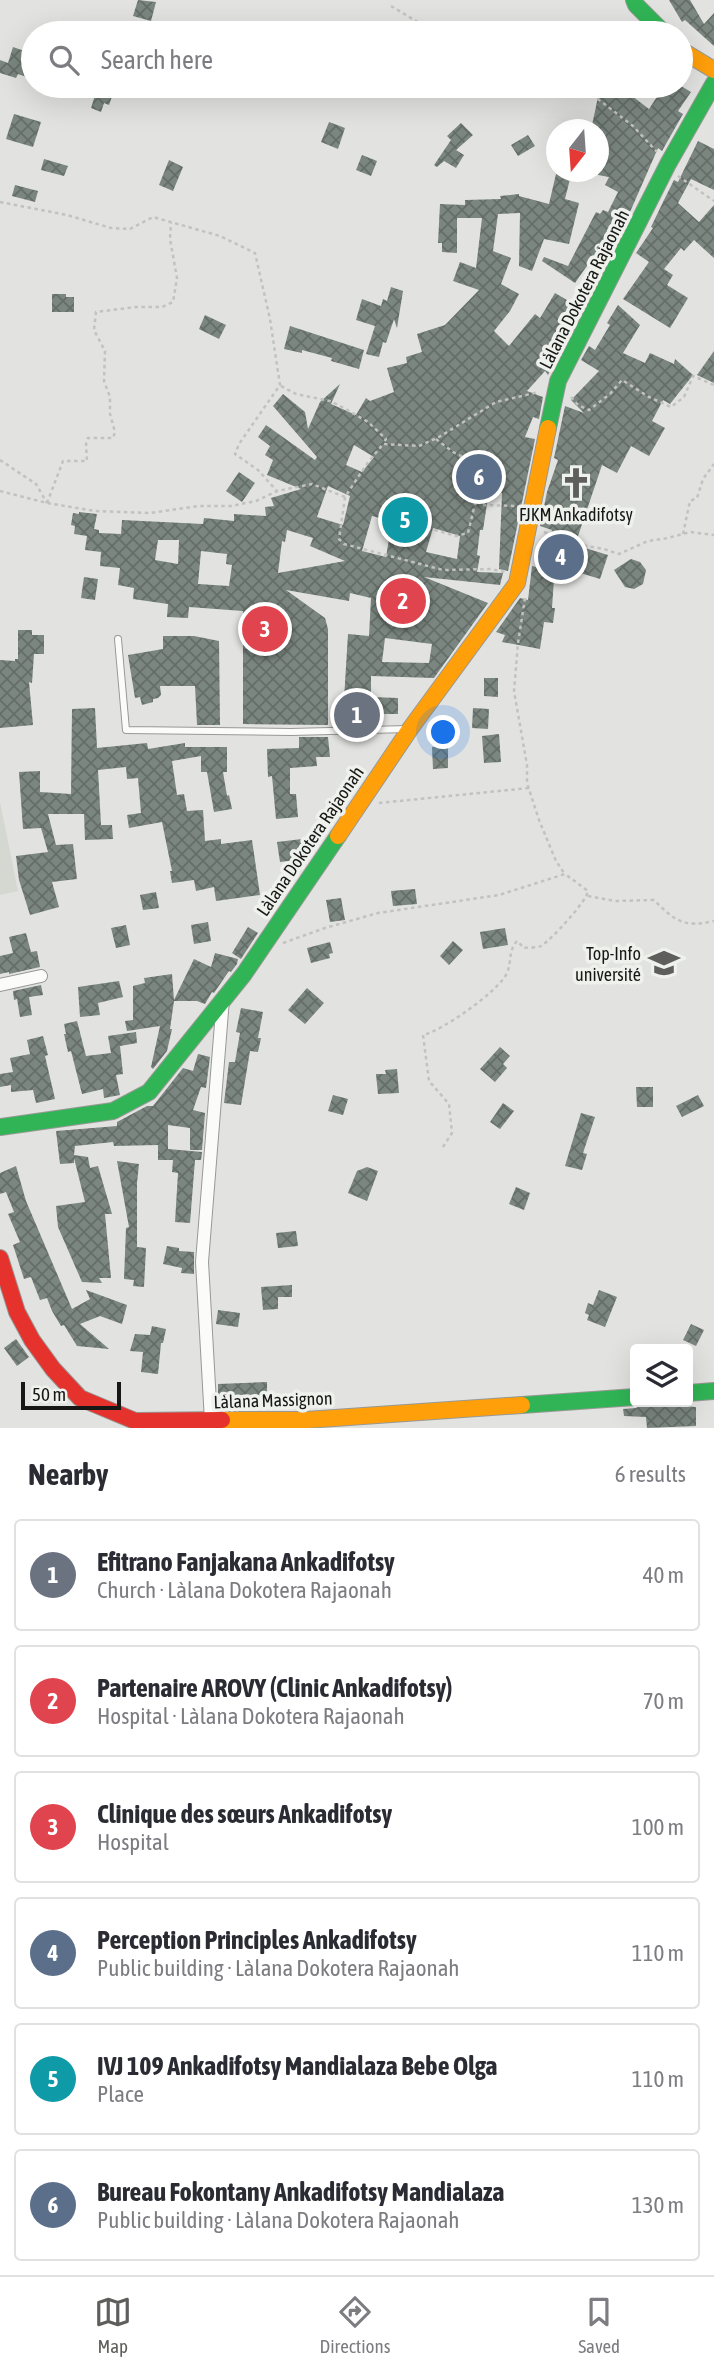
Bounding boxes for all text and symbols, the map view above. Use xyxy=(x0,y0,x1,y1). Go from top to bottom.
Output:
search box xyxy=(21,21,693,98)
icon: search xyxy=(45,41,83,79)
text: Search here xyxy=(101,45,213,75)
north arrow xyxy=(546,119,609,182)
street label: Làlana Dokotera Rajaonah xyxy=(535,206,633,372)
pin: 6 xyxy=(456,451,502,503)
church icon: FJKM Ankadifotsy xyxy=(559,466,593,500)
pin: 5 xyxy=(382,494,428,546)
place label: FJKM Ankadifotsy xyxy=(519,504,633,525)
pin: 4 xyxy=(538,531,584,583)
pin: 2 xyxy=(380,575,426,627)
pin: 3 xyxy=(242,603,288,655)
pin: 1 xyxy=(334,689,380,741)
your location xyxy=(426,715,460,749)
street label: Làlana Dokotera Rajaonah xyxy=(252,762,368,920)
place label: Top-Info université xyxy=(575,943,641,985)
school or university icon: Top-Info université xyxy=(647,946,681,980)
map controls xyxy=(630,1344,693,1407)
button: layers xyxy=(630,1344,693,1407)
scale bar xyxy=(21,1379,121,1411)
text: 50 m xyxy=(32,1383,66,1405)
street label: Làlana Massignon xyxy=(213,1387,333,1413)
text: Nearby xyxy=(28,1457,108,1491)
text: 6 results xyxy=(615,1461,686,1487)
text: Efitrano Fanjakana Ankadifotsy xyxy=(97,1547,395,1577)
text: 1 xyxy=(48,1562,58,1588)
text: 40 m xyxy=(643,1562,684,1588)
text: Church · Làlana Dokotera Rajaonah xyxy=(97,1577,392,1603)
text: Partenaire AROVY (Clinic Ankadifotsy) xyxy=(97,1673,453,1703)
text: 2 xyxy=(48,1688,58,1714)
text: 70 m xyxy=(643,1688,684,1714)
text: Hospital · Làlana Dokotera Rajaonah xyxy=(97,1703,405,1729)
text: Clinique des sœurs Ankadifotsy xyxy=(97,1799,392,1829)
text: 3 xyxy=(48,1814,58,1840)
text: 100 m xyxy=(632,1814,684,1840)
text: Hospital xyxy=(97,1829,169,1855)
text: Perception Principles Ankadifotsy xyxy=(97,1925,417,1955)
text: 4 xyxy=(48,1940,58,1966)
text: 110 m xyxy=(632,1940,684,1966)
text: Public building · Làlana Dokotera Rajaonah xyxy=(97,1955,460,1981)
text: IVJ 109 Ankadifotsy Mandialaza Bebe Olga xyxy=(97,2051,497,2081)
text: 5 xyxy=(48,2066,58,2092)
text: 110 m xyxy=(632,2066,684,2092)
text: Place xyxy=(97,2081,144,2107)
text: Bureau Fokontany Ankadifotsy Mandialaza xyxy=(97,2177,504,2207)
text: 6 xyxy=(48,2192,58,2218)
text: 130 m xyxy=(632,2192,684,2218)
text: Public building · Làlana Dokotera Rajaonah xyxy=(97,2207,460,2233)
tab: Map xyxy=(94,2293,132,2357)
tab: Directions xyxy=(320,2293,390,2357)
tab: Saved xyxy=(578,2293,620,2357)

